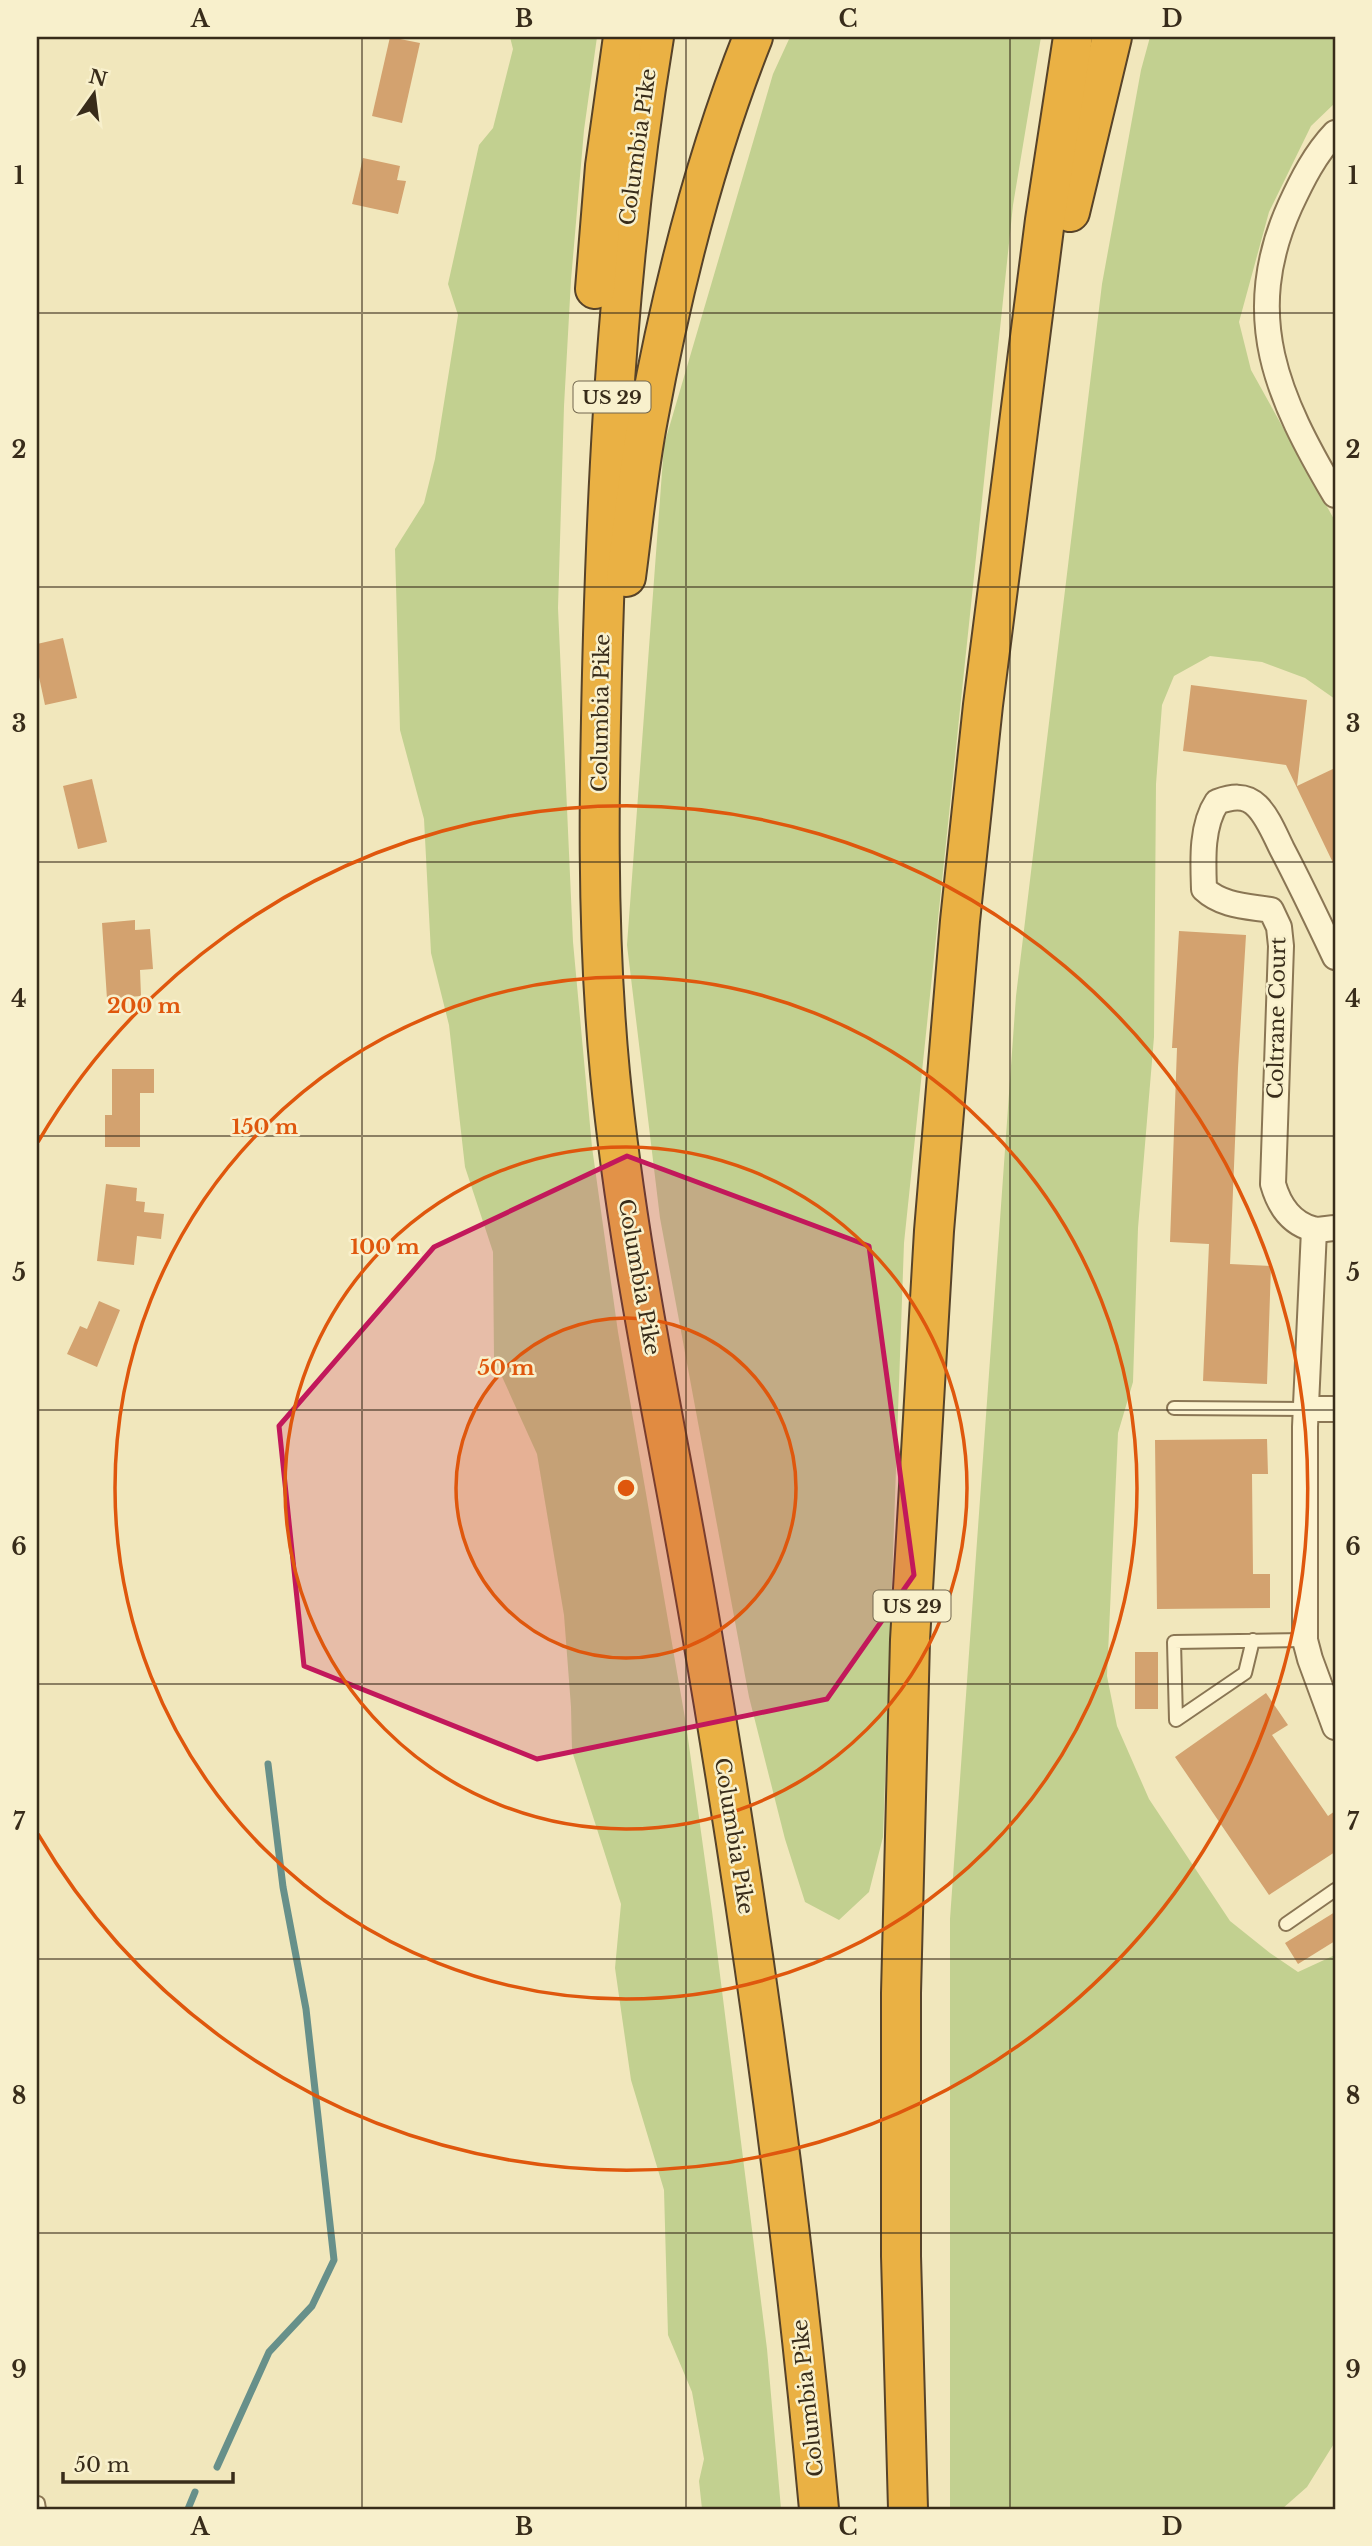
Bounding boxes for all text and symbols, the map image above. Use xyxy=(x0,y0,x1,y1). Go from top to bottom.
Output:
text: A xyxy=(190,5,211,33)
text: B xyxy=(515,5,533,33)
text: C xyxy=(839,5,857,33)
text: D xyxy=(1161,5,1183,33)
north arrow xyxy=(60,60,130,130)
text: N xyxy=(87,65,110,91)
street label: Columbia Pike xyxy=(614,67,662,227)
text: 1 xyxy=(14,162,24,190)
text: 1 xyxy=(1348,162,1358,190)
road number: US 29 xyxy=(574,382,650,412)
text: 2 xyxy=(12,436,26,464)
text: 2 xyxy=(1346,436,1360,464)
street label: Columbia Pike xyxy=(587,634,615,792)
text: 3 xyxy=(12,710,26,738)
text: 3 xyxy=(1346,710,1360,738)
street label: Coltrane Court xyxy=(1263,937,1291,1099)
text: 4 xyxy=(11,985,27,1013)
text: 4 xyxy=(1345,985,1361,1013)
text: 200 m xyxy=(107,993,181,1019)
text: 150 m xyxy=(232,1114,298,1140)
street label: Columbia Pike xyxy=(612,1197,666,1357)
text: 100 m xyxy=(350,1234,420,1260)
text: 5 xyxy=(12,1259,26,1287)
text: 5 xyxy=(1346,1259,1360,1287)
text: 50 m xyxy=(477,1355,535,1381)
centre of rings xyxy=(614,1476,638,1500)
text: 6 xyxy=(11,1533,27,1561)
text: 6 xyxy=(1345,1533,1361,1561)
road number: US 29 xyxy=(874,1590,950,1622)
street label: Columbia Pike xyxy=(709,1756,759,1916)
text: 7 xyxy=(13,1808,26,1836)
text: 7 xyxy=(1347,1808,1360,1836)
text: 8 xyxy=(12,2082,26,2110)
text: 8 xyxy=(1346,2082,1360,2110)
street label: Columbia Pike xyxy=(787,2318,829,2478)
text: 9 xyxy=(11,2356,27,2384)
text: 9 xyxy=(1345,2356,1361,2384)
scale bar xyxy=(63,2441,233,2485)
text: 50 m xyxy=(74,2452,130,2478)
text: A xyxy=(190,2513,211,2541)
text: B xyxy=(515,2513,533,2541)
text: C xyxy=(839,2513,857,2541)
text: D xyxy=(1161,2513,1183,2541)

